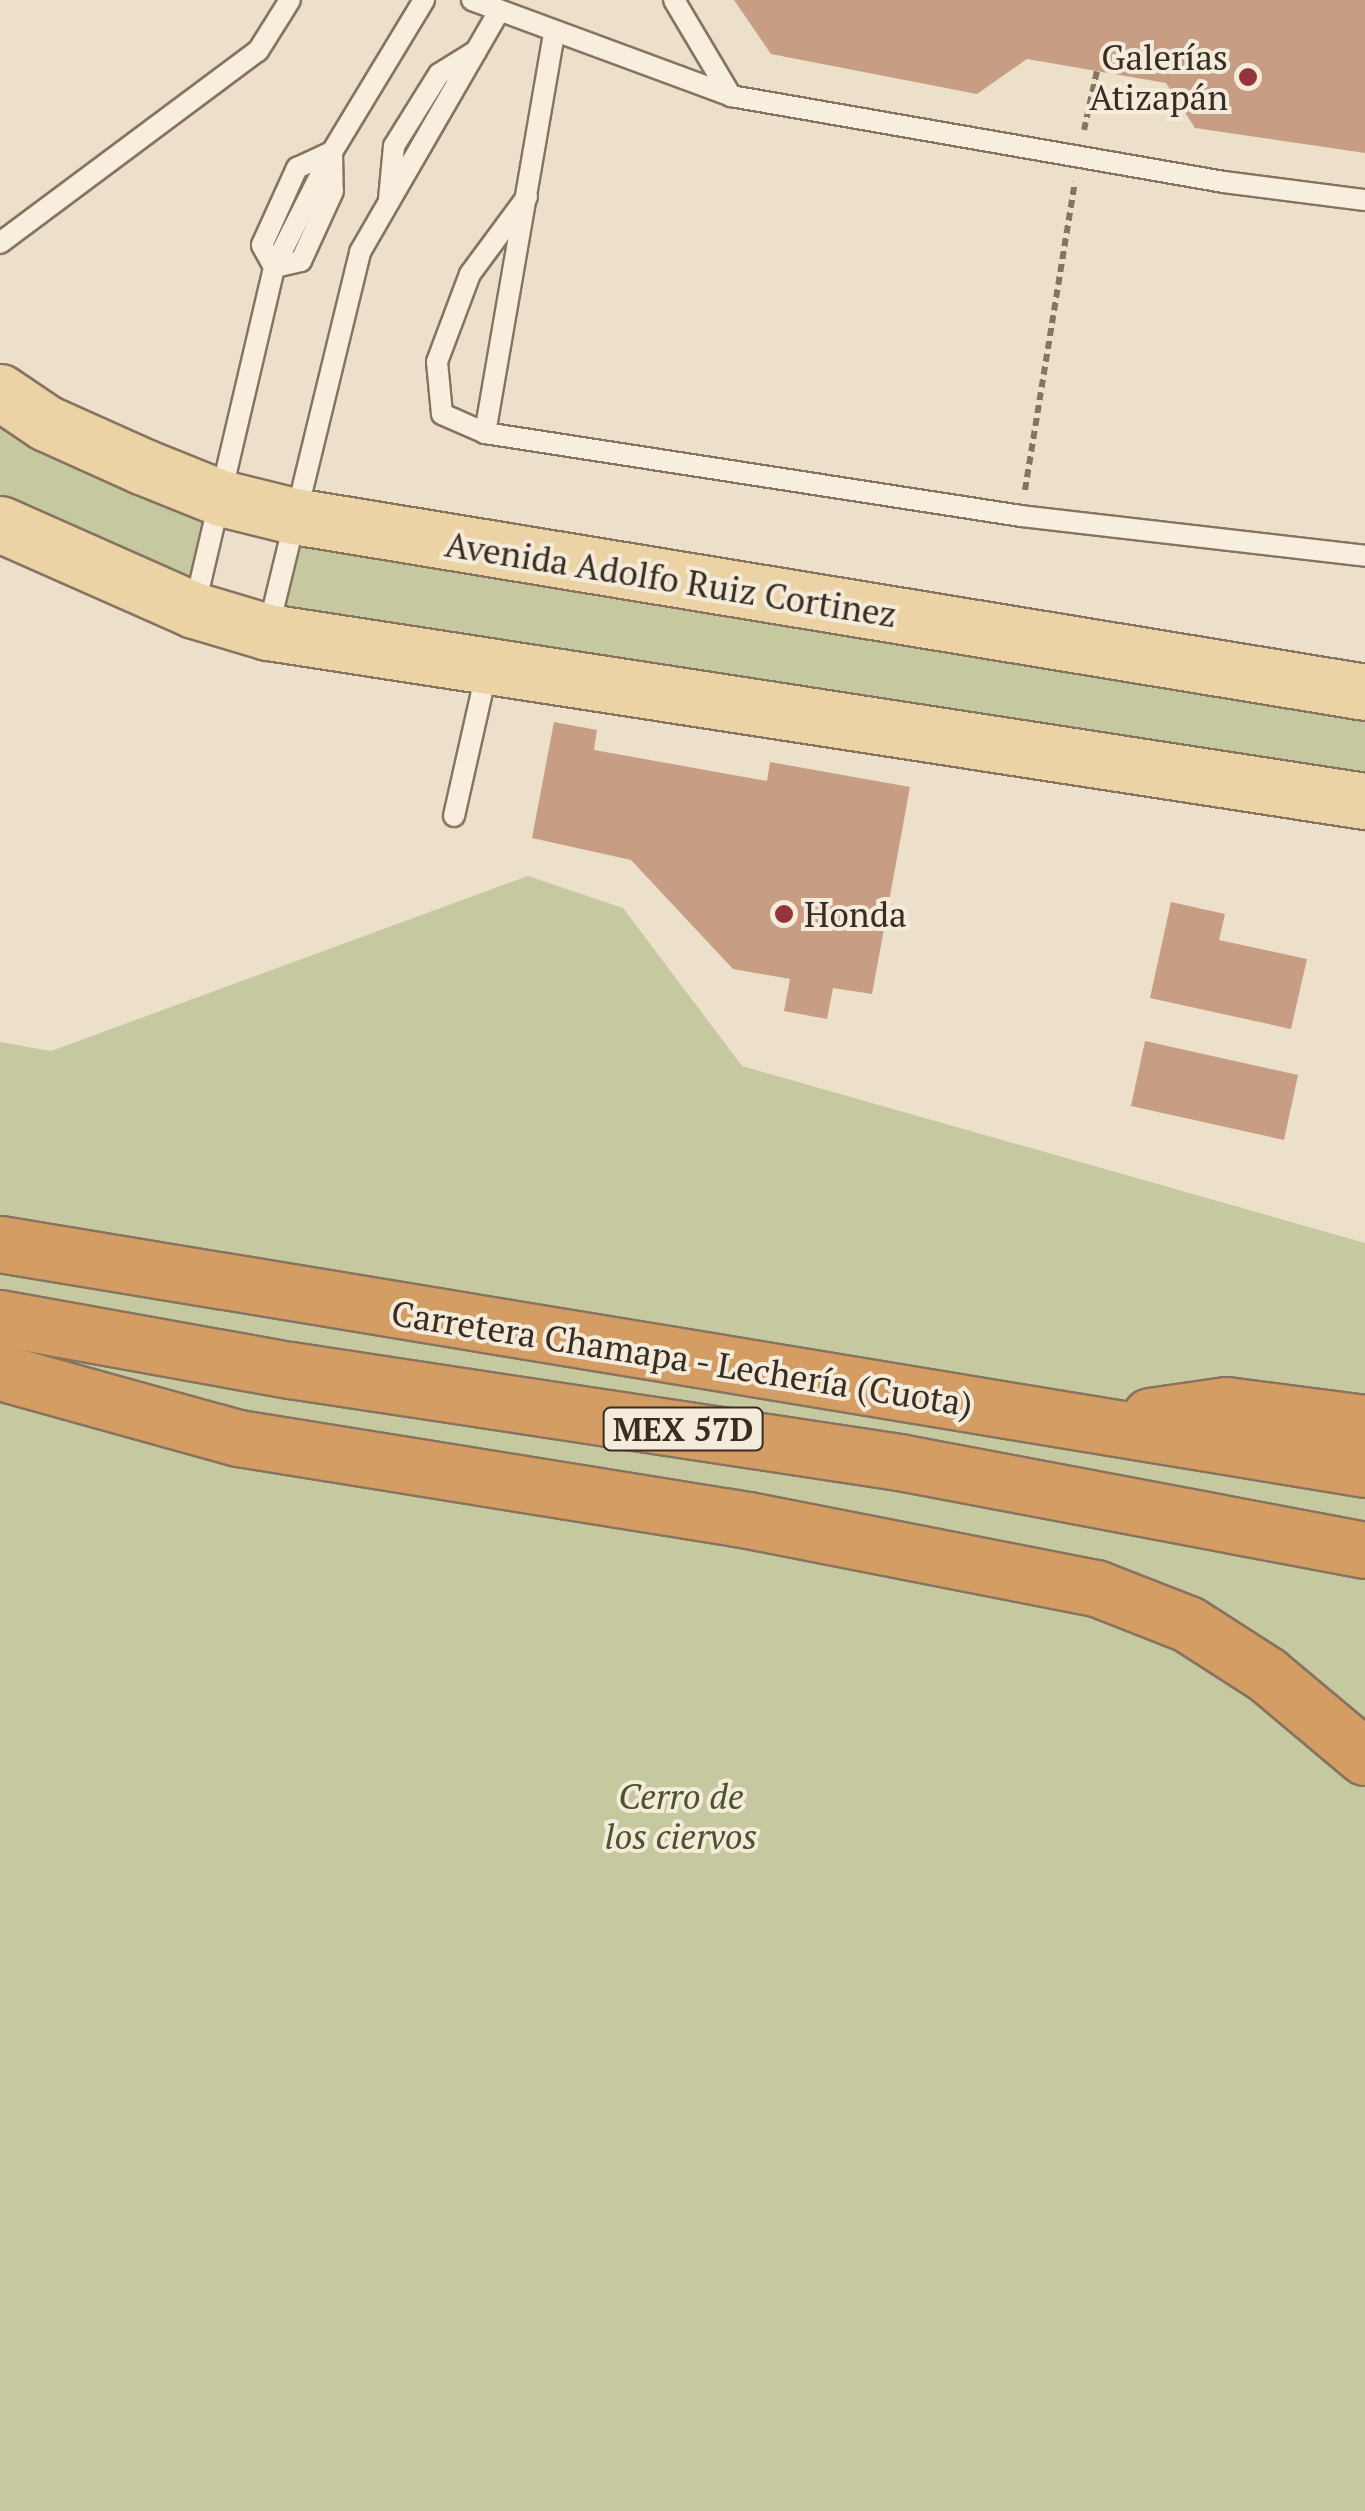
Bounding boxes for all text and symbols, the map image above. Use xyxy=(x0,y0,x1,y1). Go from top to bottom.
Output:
place label: Galerías Atizapán xyxy=(1089,36,1228,118)
marker: Galerías Atizapán xyxy=(1237,66,1259,88)
street label: Avenida Adolfo Ruiz Cortinez xyxy=(442,523,900,635)
place label: Honda xyxy=(804,893,907,935)
marker: Honda xyxy=(773,903,795,925)
street label: Carretera Chamapa - Lechería (Cuota) xyxy=(387,1291,977,1425)
road number: MEX 57D xyxy=(600,1402,766,1456)
park label: Cerro de los ciervos xyxy=(605,1775,757,1857)

